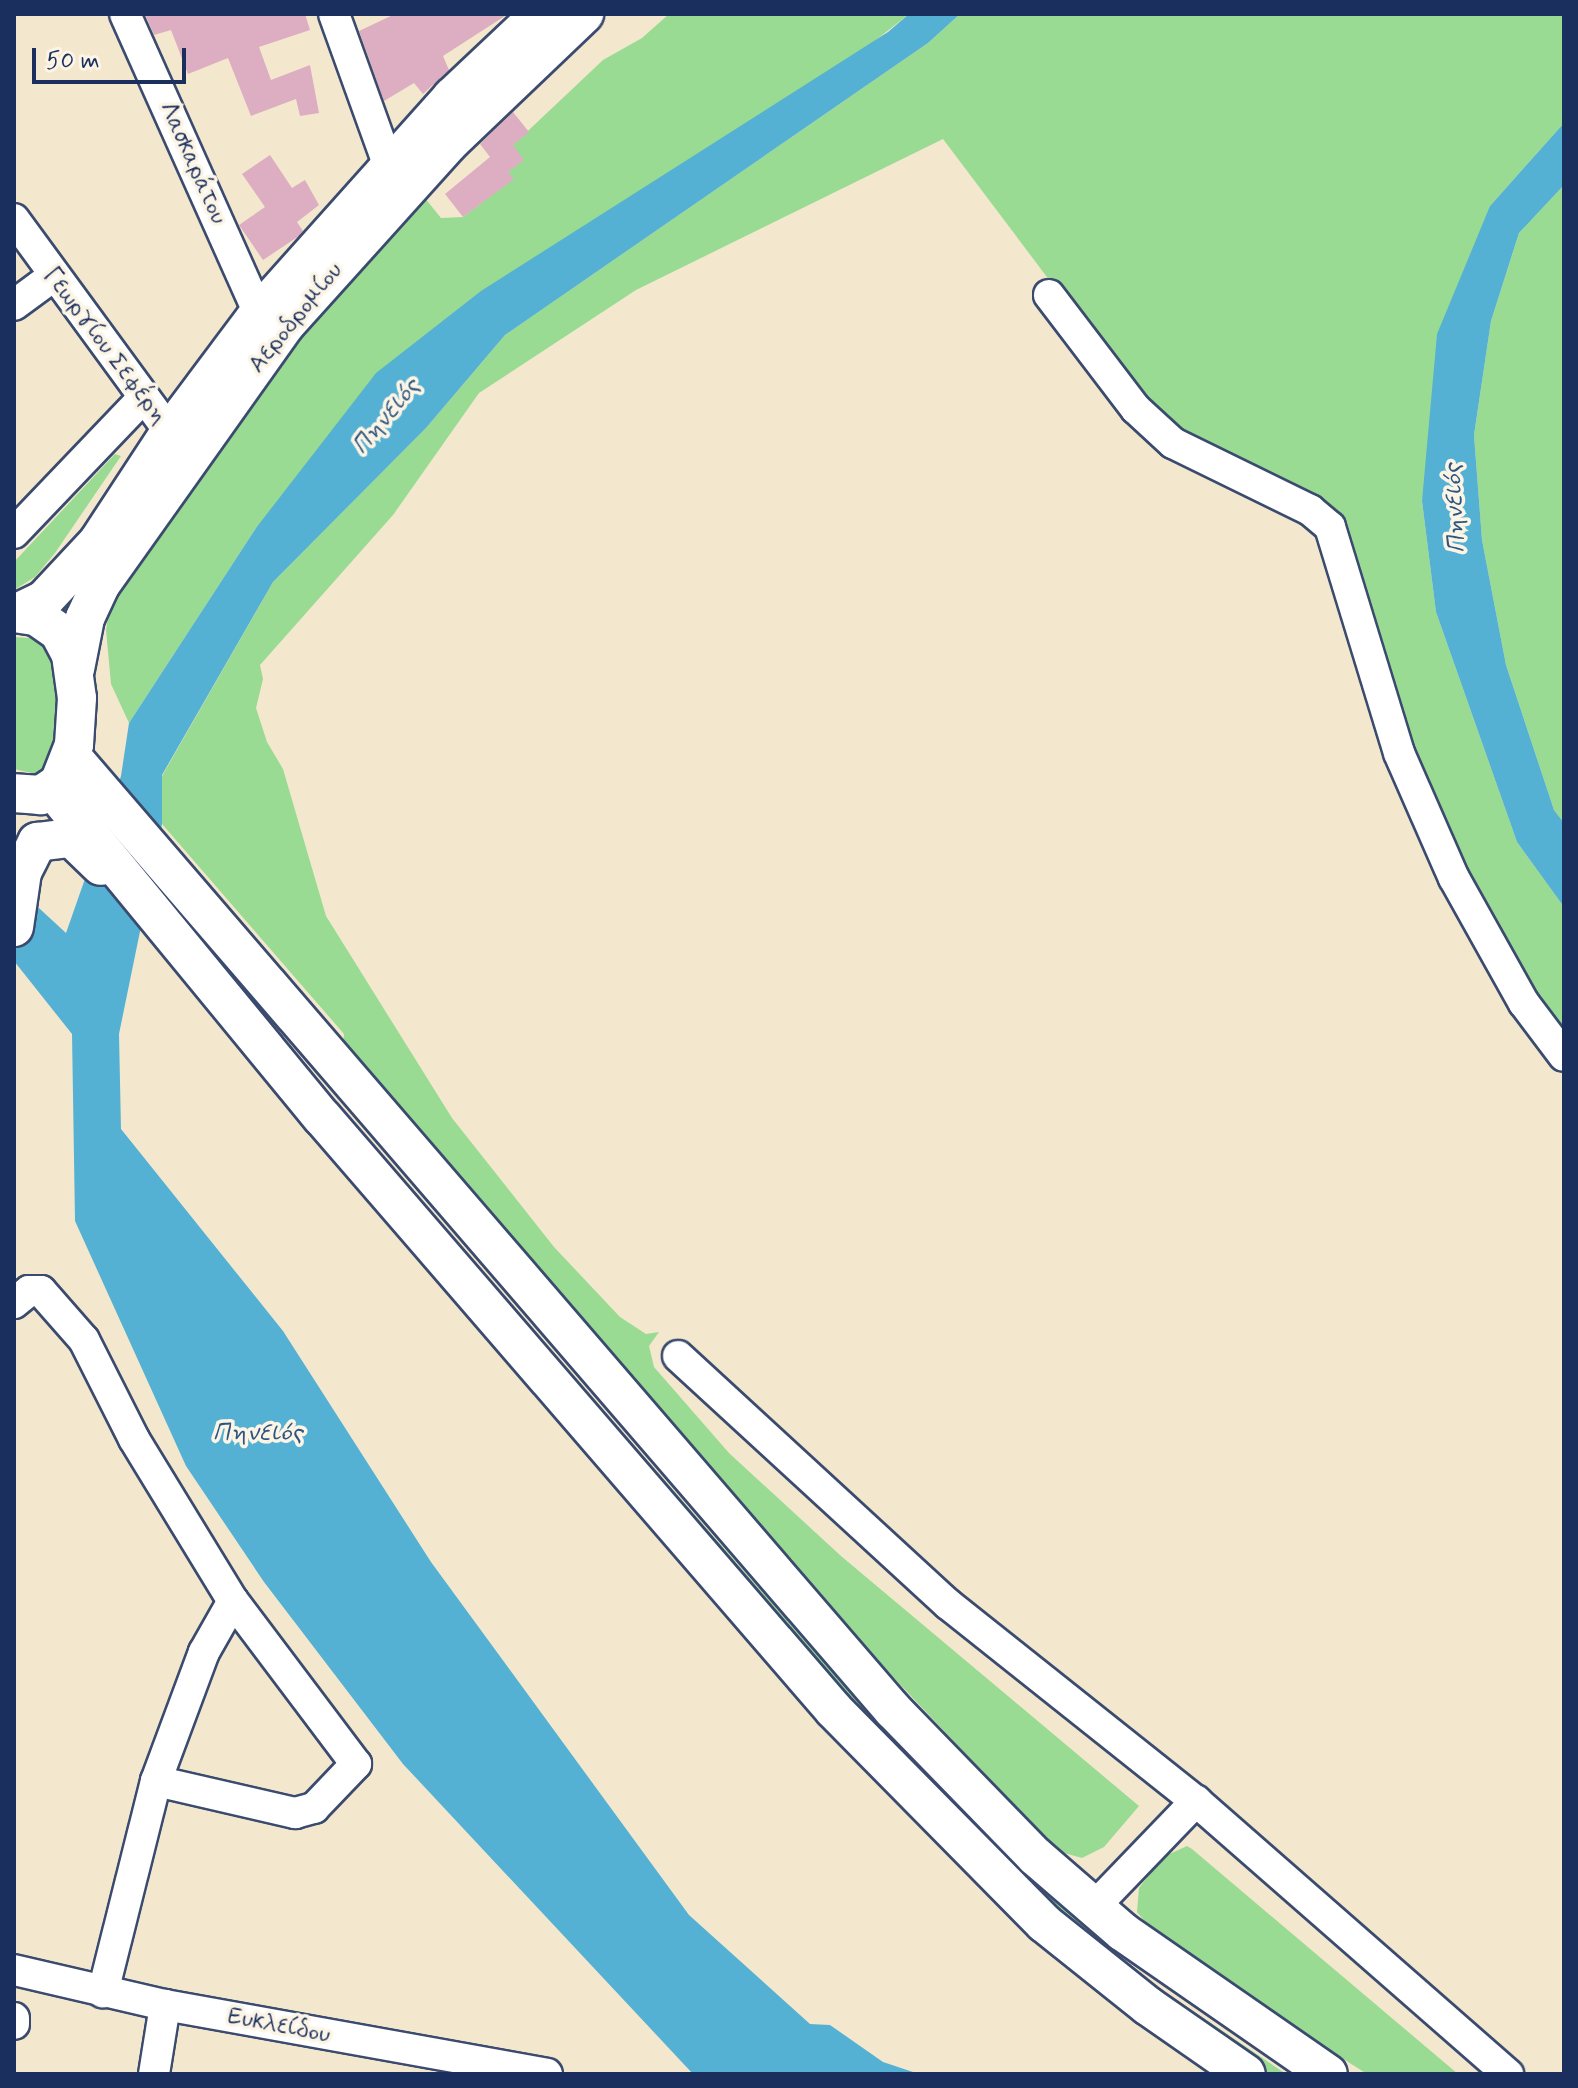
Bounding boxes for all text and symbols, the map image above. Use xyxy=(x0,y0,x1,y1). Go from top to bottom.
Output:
scale bar xyxy=(36,32,190,82)
text: 50 m xyxy=(46,46,100,77)
street label: Λασκαράτου xyxy=(153,97,233,229)
street label: Αεροδρομίου xyxy=(243,257,349,379)
street label: Γεωργίου Σεφέρη xyxy=(37,262,173,430)
water label: Πηνειός xyxy=(346,373,428,461)
water label: Πηνειός xyxy=(1438,462,1474,554)
water label: Πηνειός xyxy=(213,1418,303,1450)
street label: Ευκλείδου xyxy=(225,2002,333,2050)

